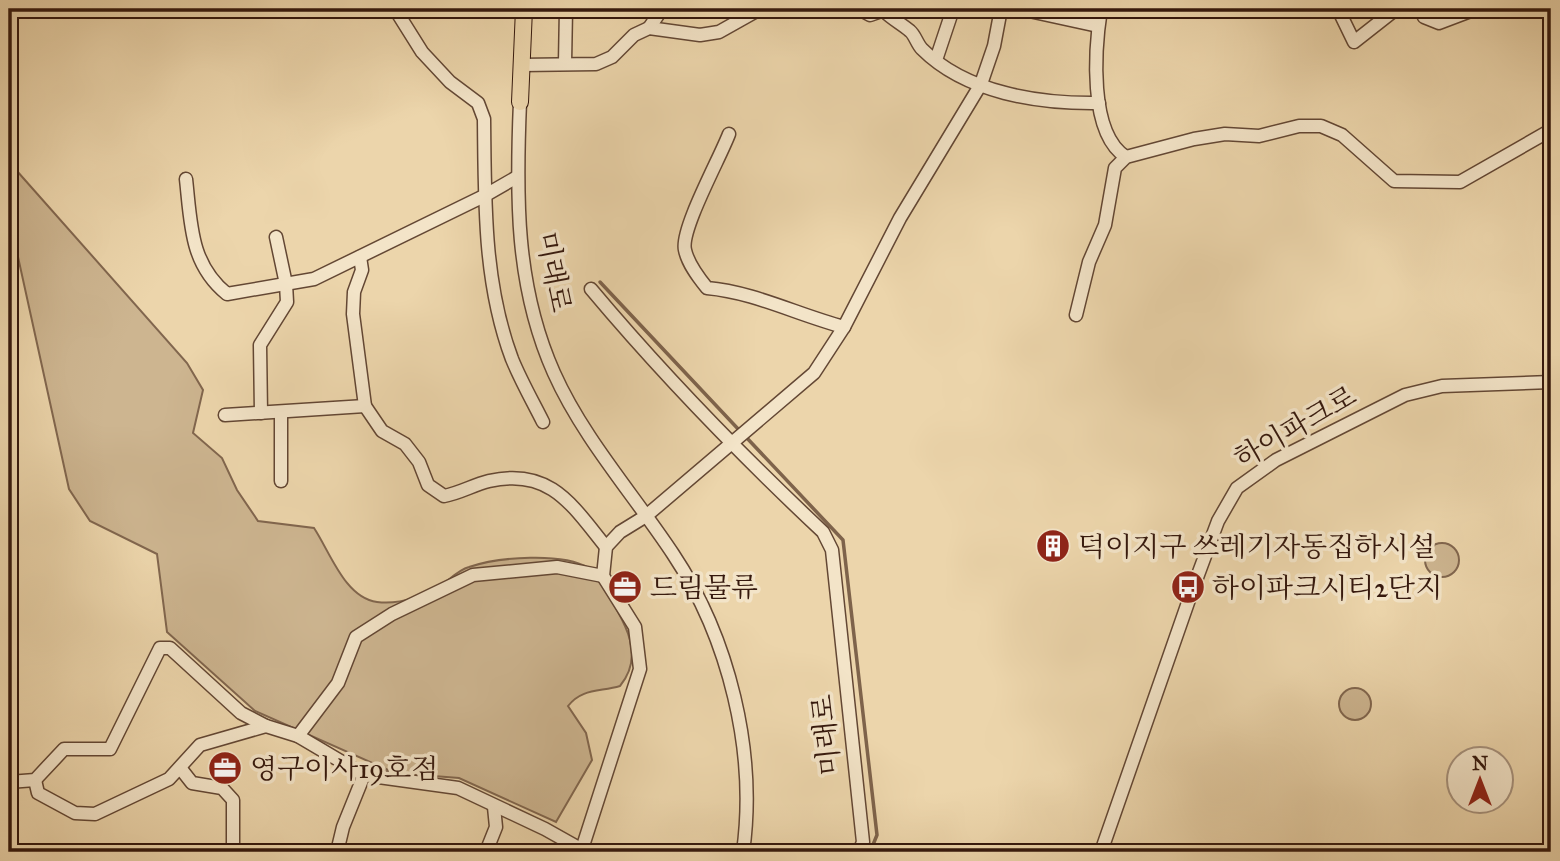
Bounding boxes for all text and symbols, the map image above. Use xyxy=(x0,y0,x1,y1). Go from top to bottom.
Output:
street label: 미래로 xyxy=(529,229,579,315)
street label: 하이파크로 xyxy=(1228,378,1362,476)
building icon: 덕이지구 쓰레기자동집하시설 xyxy=(1034,527,1072,565)
place label: 덕이지구 쓰레기자동집하시설 xyxy=(1078,529,1436,564)
office icon: 드림물류 xyxy=(606,568,644,606)
bus stop icon: 하이파크시티2단지 xyxy=(1169,568,1207,606)
place label: 드림물류 xyxy=(650,570,758,605)
place label: 하이파크시티2단지 xyxy=(1212,570,1442,605)
street label: 미래로 xyxy=(804,693,848,777)
north arrow xyxy=(1444,746,1514,816)
office icon: 영구이사19호점 xyxy=(206,749,244,787)
place label: 영구이사19호점 xyxy=(250,751,438,786)
text: N xyxy=(1472,752,1488,775)

